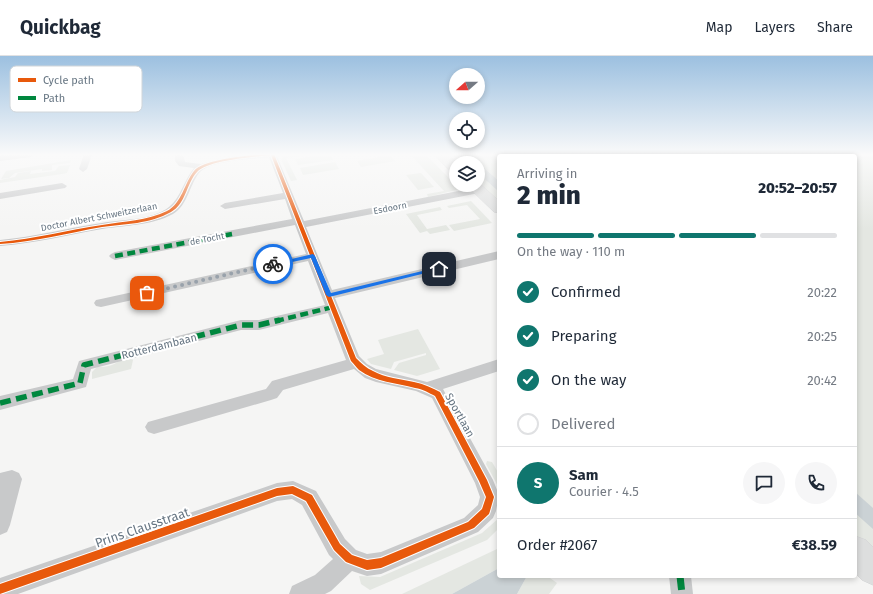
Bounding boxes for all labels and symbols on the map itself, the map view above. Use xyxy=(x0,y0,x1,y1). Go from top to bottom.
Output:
legend xyxy=(10,66,142,112)
north arrow xyxy=(449,68,485,104)
text: Cycle path xyxy=(43,74,94,87)
text: Path xyxy=(43,92,65,105)
street label: Esdoorn xyxy=(373,200,407,216)
street label: Doctor Albert Schweitzerlaan xyxy=(40,201,158,233)
street label: de Tocht xyxy=(189,231,226,247)
courier xyxy=(253,244,293,284)
pin xyxy=(422,252,456,286)
pin xyxy=(130,276,164,310)
street label: Rotterdambaan xyxy=(120,331,198,362)
street label: Sportlaan xyxy=(442,391,477,440)
street label: Prins Clausstraat xyxy=(93,504,192,551)

